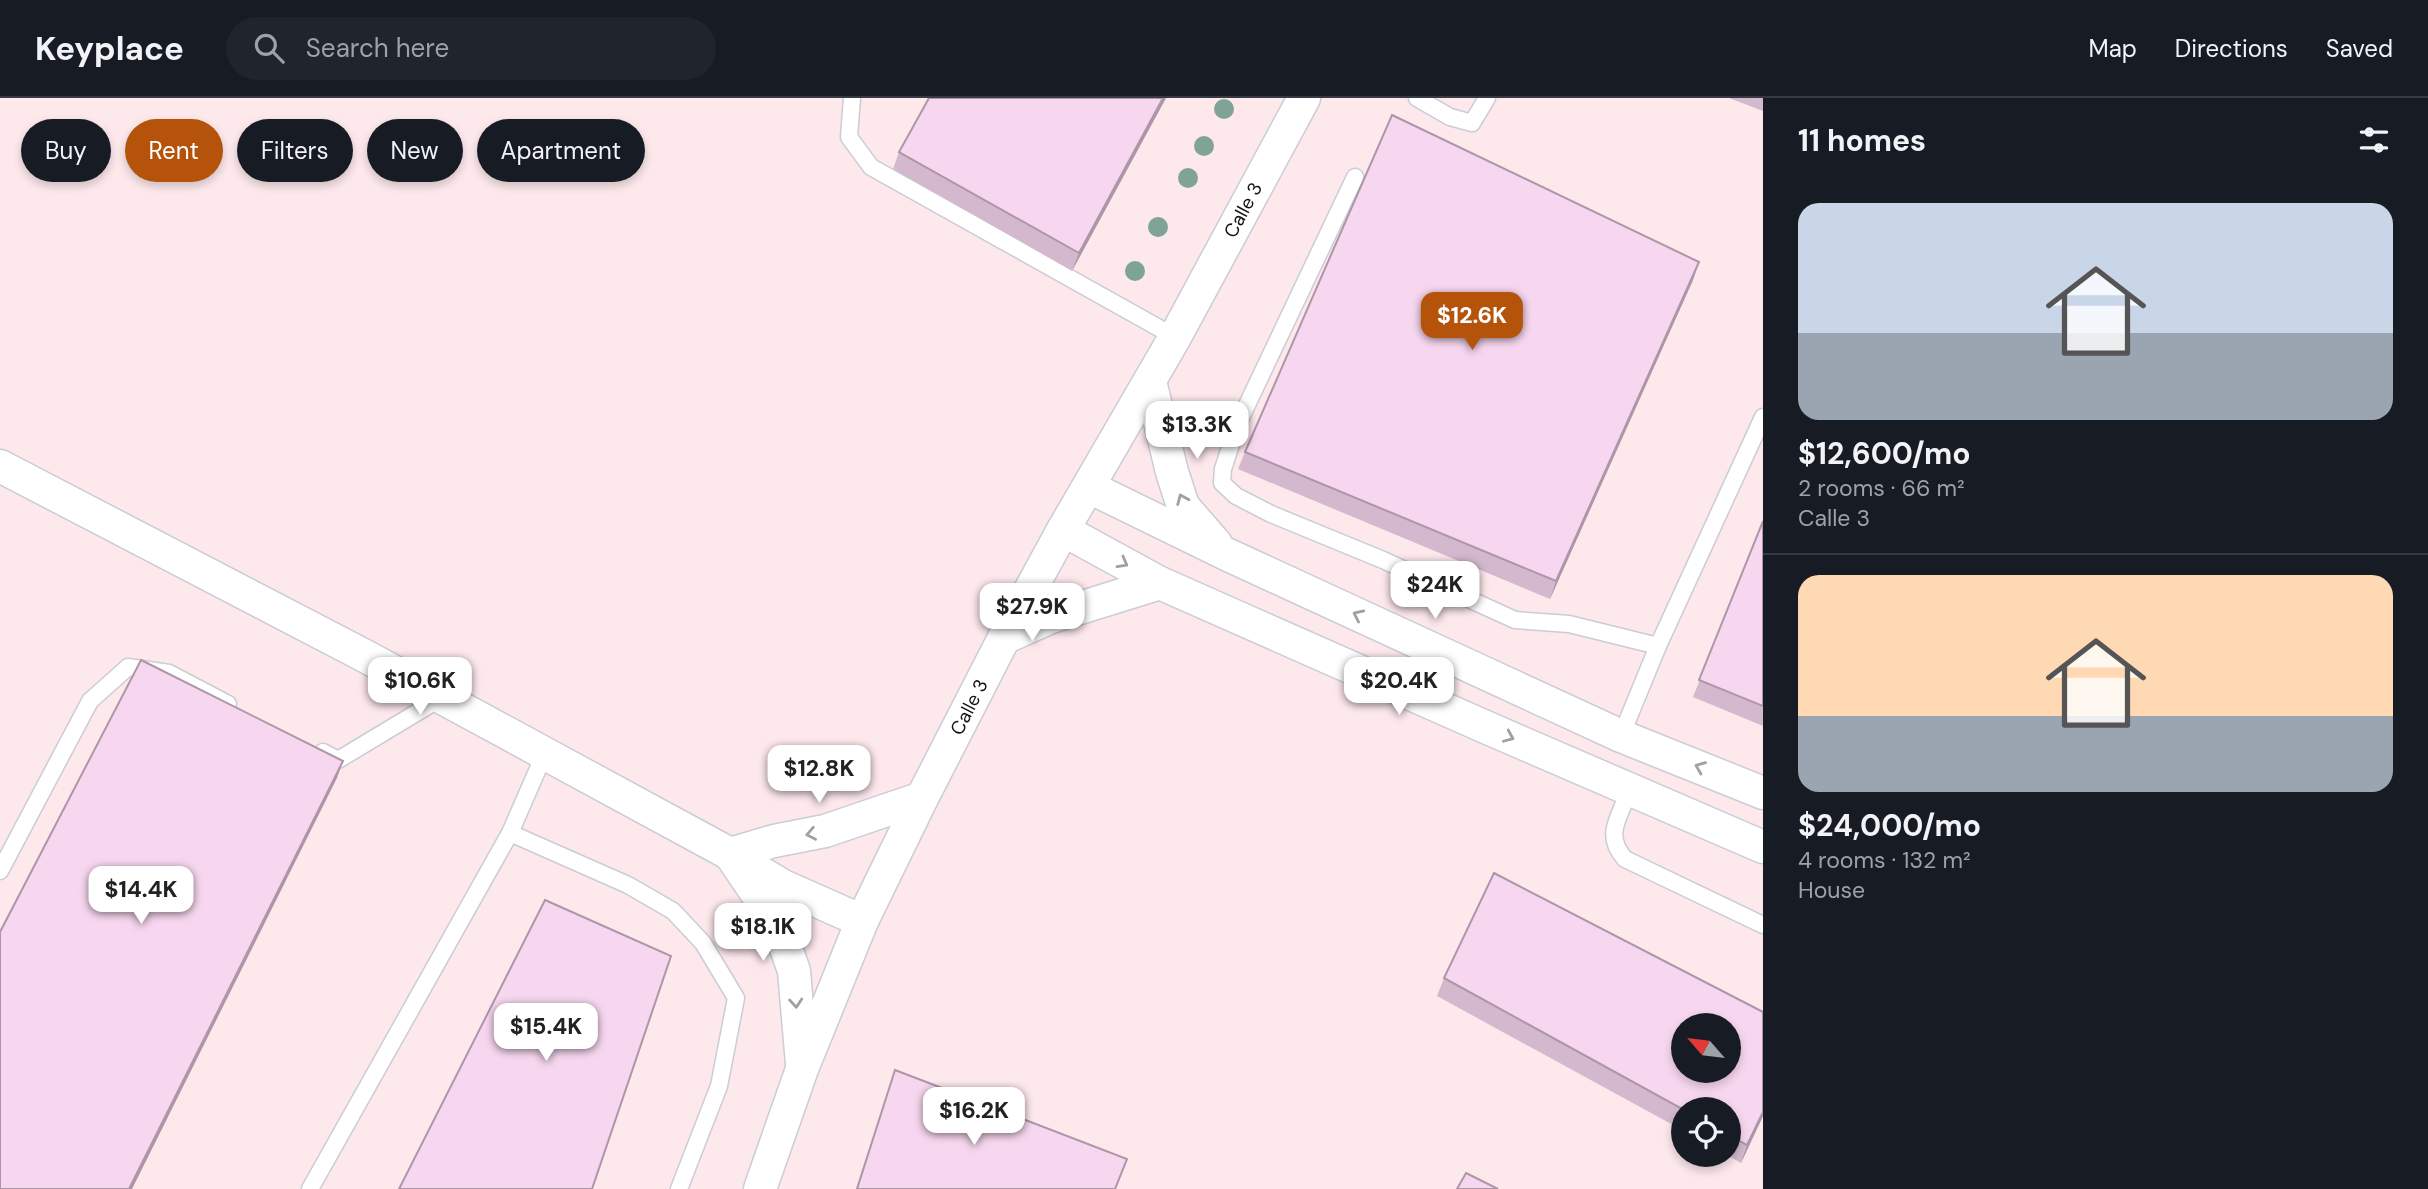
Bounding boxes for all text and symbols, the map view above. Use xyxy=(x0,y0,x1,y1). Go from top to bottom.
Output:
search box xyxy=(226,17,716,80)
text: Keyplace xyxy=(35,27,184,70)
icon: search xyxy=(250,29,288,67)
text: Search here xyxy=(306,31,449,65)
text: Map xyxy=(2089,33,2137,64)
text: Directions xyxy=(2175,33,2288,64)
text: Saved xyxy=(2326,33,2393,64)
chip: Buy xyxy=(21,119,111,182)
chip: Rent xyxy=(125,119,223,182)
chip: Filters xyxy=(237,119,353,182)
chip: New xyxy=(367,119,463,182)
chip: Apartment xyxy=(477,119,645,182)
text: 11 homes xyxy=(1798,121,1926,160)
icon: filters xyxy=(2355,121,2393,159)
street label: Calle 3 xyxy=(1218,178,1268,242)
icon: home xyxy=(2033,248,2159,374)
pin: $12.6K xyxy=(1415,292,1529,352)
text: $12.6K xyxy=(1437,300,1507,330)
pin: $13.3K xyxy=(1140,402,1254,461)
text: $13.3K xyxy=(1162,409,1232,439)
text: $12,600/mo xyxy=(1798,434,1971,473)
text: 2 rooms · 66 m² xyxy=(1798,473,1965,503)
one-way arrow xyxy=(1177,494,1191,506)
text: Calle 3 xyxy=(1798,503,1870,533)
one-way arrow xyxy=(1116,555,1128,568)
pin: $24K xyxy=(1394,561,1476,621)
text: $24K xyxy=(1407,569,1463,599)
pin: $27.9K xyxy=(975,584,1089,643)
text: $27.9K xyxy=(996,591,1068,621)
one-way arrow xyxy=(1353,609,1365,623)
icon: home xyxy=(2033,620,2159,746)
pin: $10.6K xyxy=(363,658,477,717)
pin: $20.4K xyxy=(1342,658,1456,717)
text: $10.6K xyxy=(384,665,456,695)
text: $20.4K xyxy=(1360,665,1438,695)
street label: Calle 3 xyxy=(944,675,994,739)
one-way arrow xyxy=(1502,729,1514,743)
pin: $12.8K xyxy=(762,746,876,805)
text: $12.8K xyxy=(784,753,854,783)
one-way arrow xyxy=(1694,762,1706,776)
text: $24,000/mo xyxy=(1798,806,1981,845)
one-way arrow xyxy=(805,826,817,841)
text: 4 rooms · 132 m² xyxy=(1798,845,1970,875)
pin: $14.4K xyxy=(84,866,198,926)
text: $14.4K xyxy=(105,874,177,904)
text: House xyxy=(1798,875,1865,905)
pin: $18.1K xyxy=(706,904,820,963)
text: $18.1K xyxy=(730,911,796,941)
one-way arrow xyxy=(789,997,804,1009)
pin: $15.4K xyxy=(489,1004,603,1063)
text: $15.4K xyxy=(510,1011,582,1041)
north arrow xyxy=(1671,1013,1741,1083)
map controls xyxy=(1671,1013,1741,1167)
pin: $16.2K xyxy=(917,1088,1031,1147)
text: $16.2K xyxy=(939,1095,1009,1125)
button: locate xyxy=(1671,1097,1741,1167)

